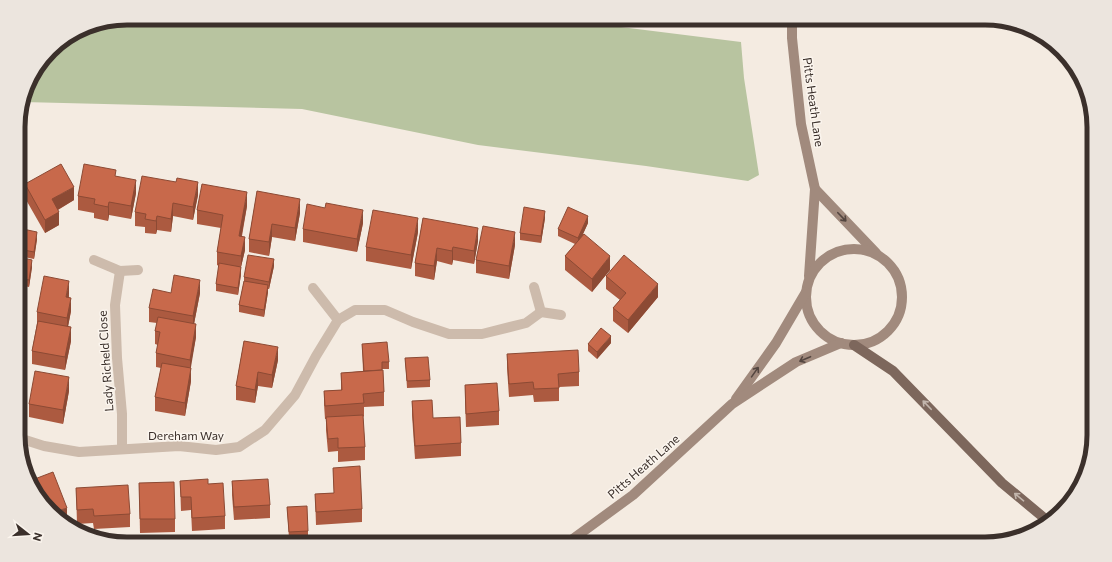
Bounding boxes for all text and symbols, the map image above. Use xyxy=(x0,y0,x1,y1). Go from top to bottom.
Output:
street label: Pitts Heath Lane xyxy=(801,56,827,148)
one-way arrow xyxy=(838,212,847,222)
street label: Lady Richeld Close xyxy=(94,310,116,412)
one-way arrow xyxy=(799,355,811,363)
one-way arrow xyxy=(751,367,759,378)
one-way arrow xyxy=(922,400,931,410)
street label: Dereham Way xyxy=(148,428,224,442)
street label: Pitts Heath Lane xyxy=(604,431,682,501)
one-way arrow xyxy=(1014,492,1024,501)
north arrow xyxy=(8,514,48,554)
text: N xyxy=(31,531,45,543)

